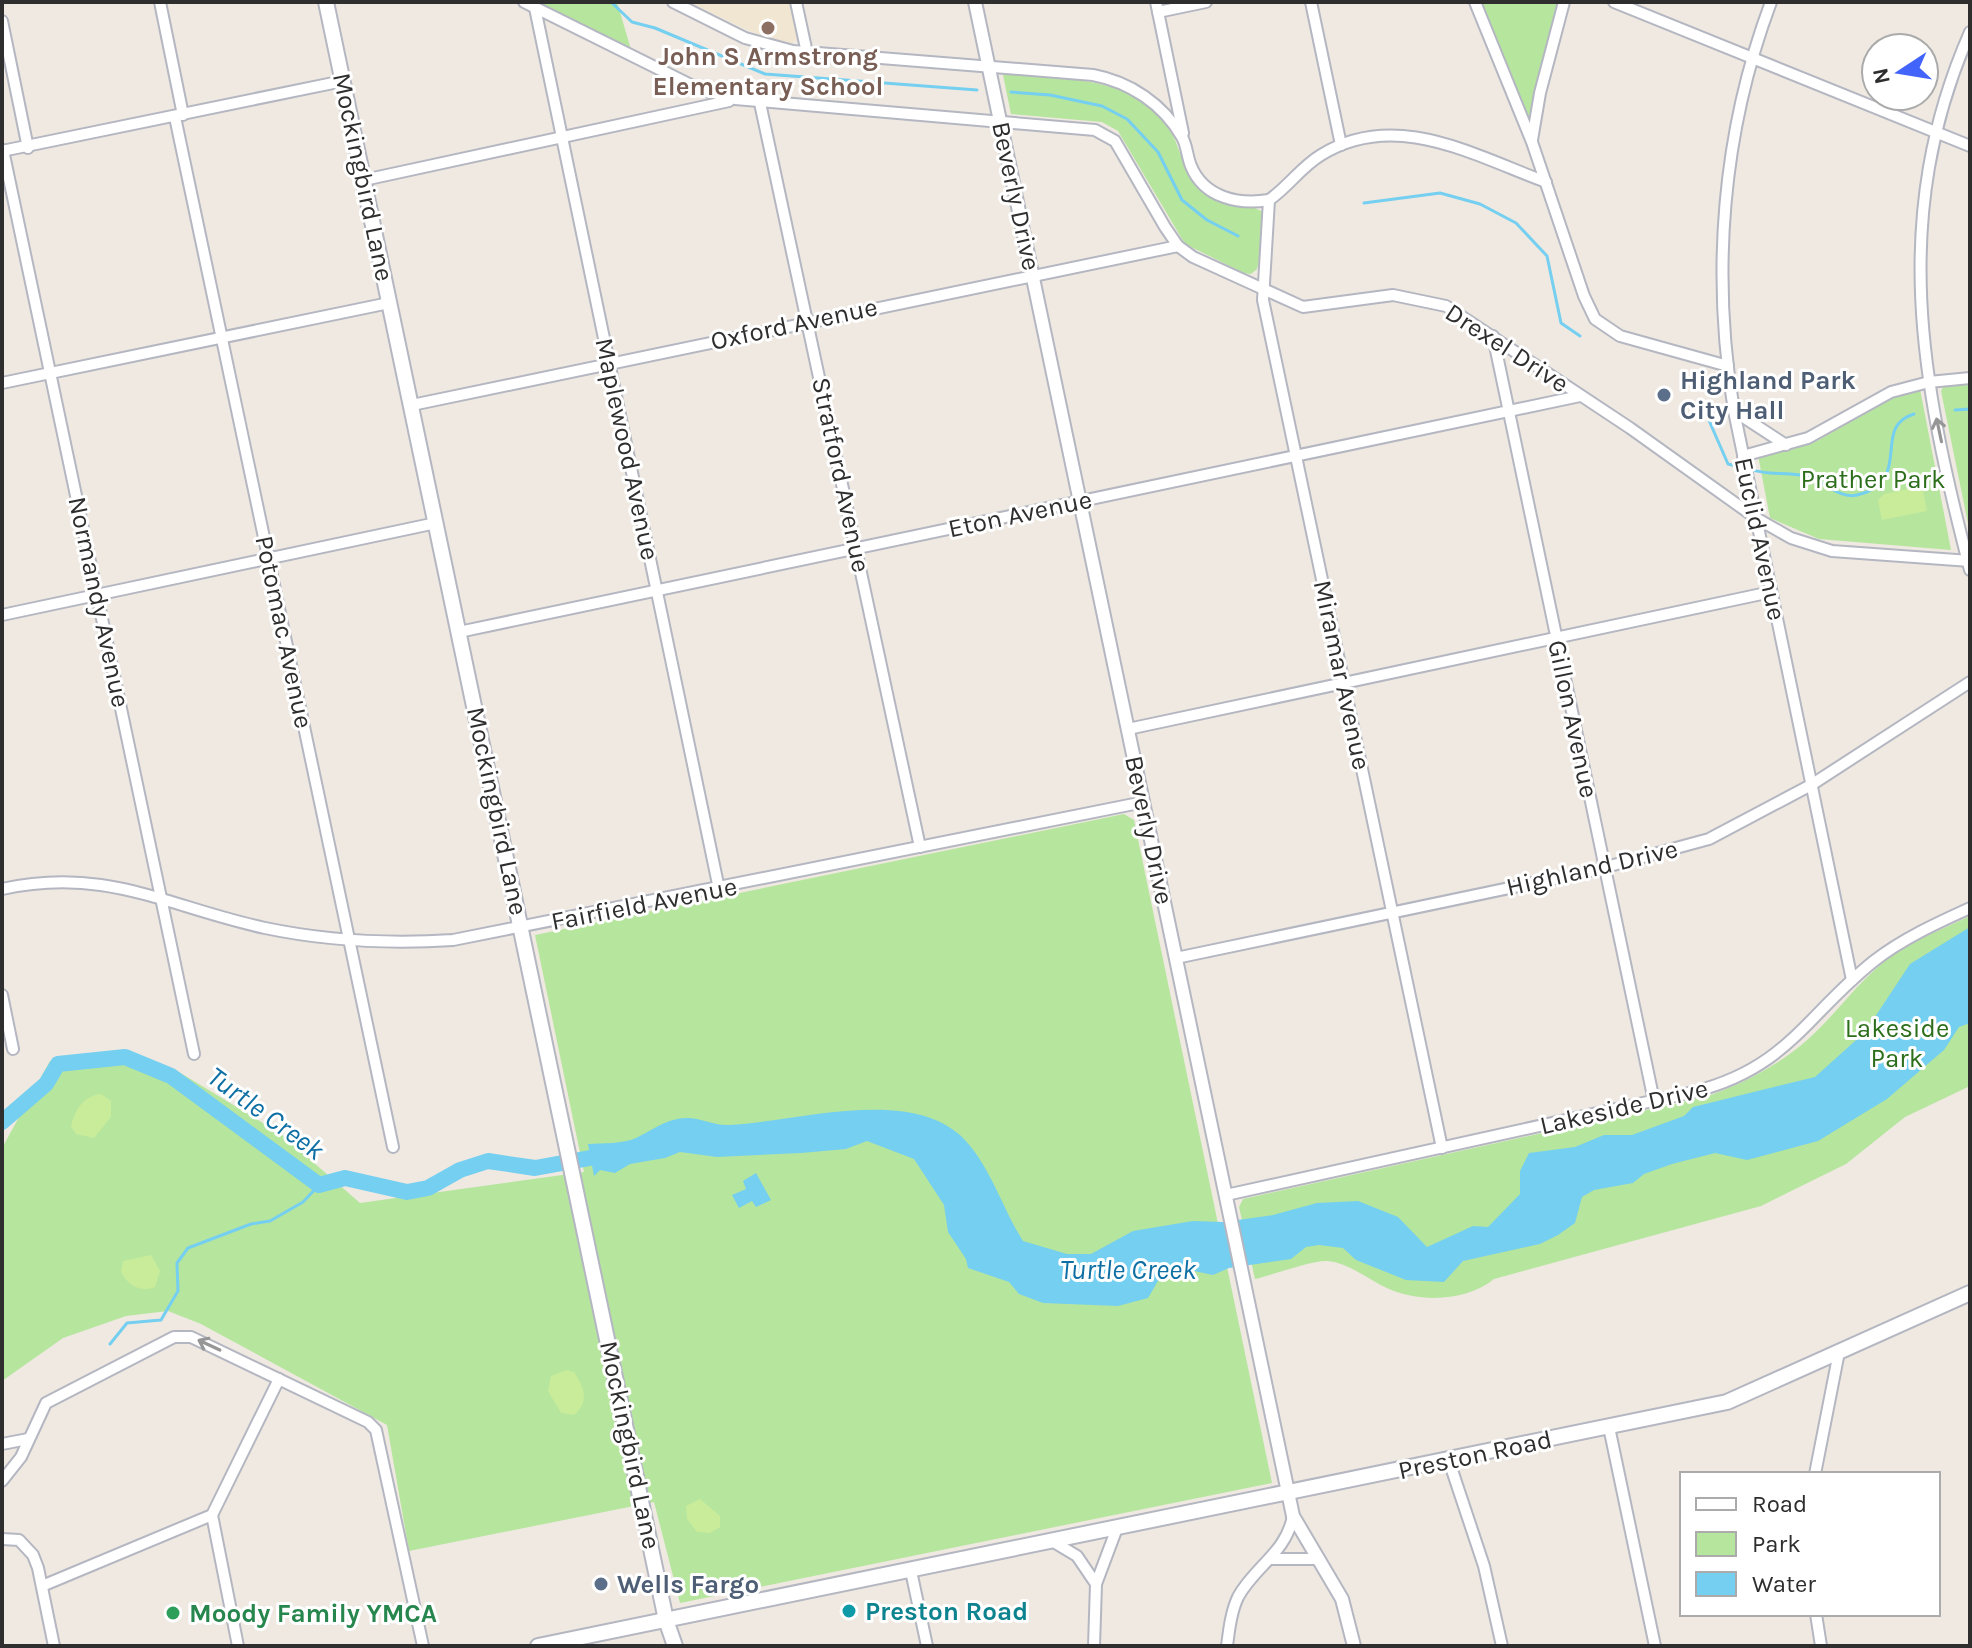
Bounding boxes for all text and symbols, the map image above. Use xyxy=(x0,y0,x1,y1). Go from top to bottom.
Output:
marker: John S Armstrong Elementary School xyxy=(759,19,777,37)
north arrow xyxy=(1860,32,1940,112)
place label: John S Armstrong Elementary School xyxy=(653,41,883,102)
text: N xyxy=(1867,66,1896,86)
street label: Mockingbird Lane xyxy=(326,70,400,284)
street label: Beverly Drive xyxy=(985,119,1047,273)
street label: Oxford Avenue xyxy=(708,291,880,357)
street label: Drexel Drive xyxy=(1440,297,1574,399)
street label: Maplewood Avenue xyxy=(588,335,666,563)
place label: Highland Park City Hall xyxy=(1680,365,1856,426)
street label: Stratford Avenue xyxy=(805,375,877,575)
marker: Highland Park City Hall xyxy=(1655,386,1673,404)
one-way arrow xyxy=(1931,418,1946,443)
street label: Euclid Avenue xyxy=(1728,455,1792,623)
park label: Prather Park xyxy=(1800,464,1946,495)
street label: Eton Avenue xyxy=(945,484,1095,544)
street label: Normandy Avenue xyxy=(61,494,137,710)
street label: Potomac Avenue xyxy=(248,533,320,731)
street label: Miramar Avenue xyxy=(1307,577,1377,773)
street label: Gillon Avenue xyxy=(1541,637,1605,801)
street label: Mockingbird Lane xyxy=(460,704,534,918)
street label: Beverly Drive xyxy=(1118,753,1180,907)
street label: Highland Drive xyxy=(1503,833,1681,903)
street label: Fairfield Avenue xyxy=(548,871,740,937)
park label: Lakeside Park xyxy=(1845,1013,1949,1074)
water label: Turtle Creek xyxy=(201,1060,332,1167)
street label: Lakeside Drive xyxy=(1537,1073,1711,1141)
water label: Turtle Creek xyxy=(1060,1253,1197,1286)
one-way arrow xyxy=(197,1337,221,1352)
street label: Mockingbird Lane xyxy=(593,1338,667,1552)
street label: Preston Road xyxy=(1395,1424,1555,1486)
legend xyxy=(1680,1472,1940,1616)
text: Road xyxy=(1752,1490,1807,1518)
text: Park xyxy=(1752,1530,1801,1558)
place label: Wells Fargo xyxy=(617,1569,759,1600)
text: Water xyxy=(1752,1570,1816,1598)
marker: Wells Fargo xyxy=(592,1575,610,1593)
place label: Preston Road xyxy=(865,1596,1028,1627)
place label: Moody Family YMCA xyxy=(189,1598,437,1629)
marker: Preston Road xyxy=(840,1602,858,1620)
marker: Moody Family YMCA xyxy=(164,1604,182,1622)

